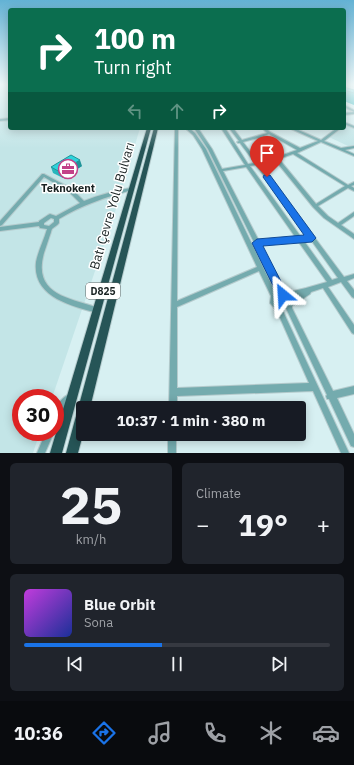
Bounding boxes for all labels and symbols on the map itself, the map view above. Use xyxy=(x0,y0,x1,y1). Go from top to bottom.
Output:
pin xyxy=(250,136,284,177)
street label: Batı Çevre Yolu Bulvarı xyxy=(86,140,138,272)
office icon: Teknokent xyxy=(57,158,79,180)
place label: Teknokent xyxy=(41,181,95,195)
position arrow xyxy=(262,274,304,316)
road number: D825 xyxy=(86,283,120,299)
speed limit sign: 30 xyxy=(12,389,64,441)

